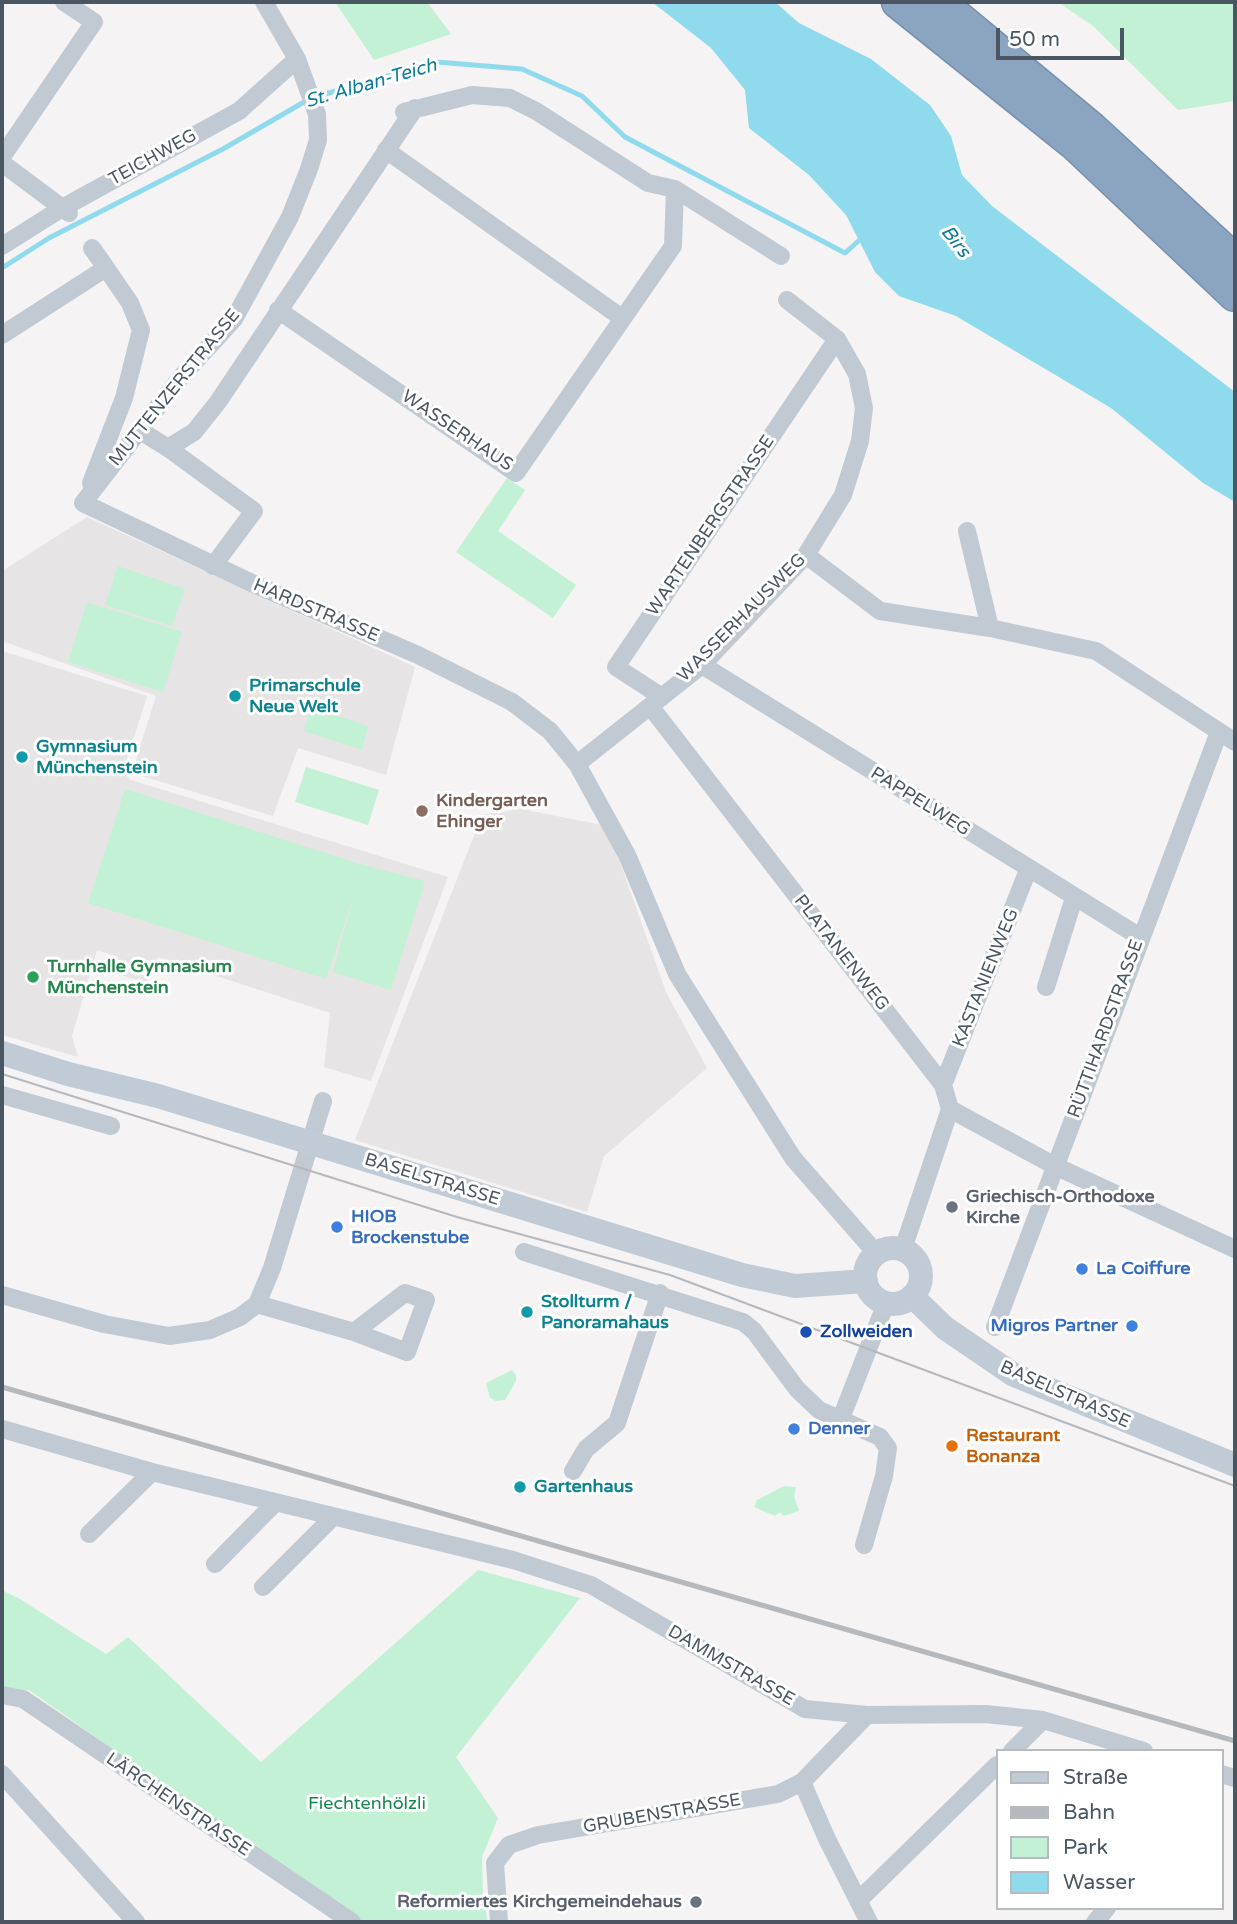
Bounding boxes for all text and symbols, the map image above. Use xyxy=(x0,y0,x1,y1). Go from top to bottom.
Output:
scale bar xyxy=(999,14,1127,58)
text: 50 m xyxy=(1009,27,1060,52)
water label: St. Alban-Teich xyxy=(303,54,439,114)
street label: TEICHWEG xyxy=(105,125,201,191)
water label: Birs xyxy=(936,222,974,262)
street label: MUTTENZERSTRASSE xyxy=(105,305,245,471)
street label: WASSERHAUS xyxy=(397,386,517,476)
street label: WARTENBERGSTRASSE xyxy=(642,432,780,620)
street label: WASSERHAUSWEG xyxy=(673,549,811,687)
street label: HARDSTRASSE xyxy=(250,575,382,647)
place label: Primarschule Neue Welt xyxy=(249,675,361,718)
marker: Primarschule Neue Welt xyxy=(227,688,243,704)
place label: Gymnasium Münchenstein xyxy=(36,736,158,778)
marker: Gymnasium Münchenstein xyxy=(14,749,30,765)
street label: PAPPELWEG xyxy=(866,763,974,841)
place label: Kindergarten Ehinger xyxy=(436,790,548,832)
marker: Kindergarten Ehinger xyxy=(414,803,430,819)
street label: PLATANENWEG xyxy=(789,891,893,1015)
street label: KASTANIENWEG xyxy=(948,906,1024,1050)
street label: RÜTTIHARDSTRASSE xyxy=(1064,937,1148,1121)
place label: Turnhalle Gymnasium Münchenstein xyxy=(47,956,232,998)
marker: Turnhalle Gymnasium Münchenstein xyxy=(25,969,41,985)
street label: BASELSTRASSE xyxy=(362,1149,502,1211)
place label: Griechisch-Orthodoxe Kirche xyxy=(966,1186,1155,1228)
marker: Griechisch-Orthodoxe Kirche xyxy=(944,1199,960,1215)
place label: HIOB Brockenstube xyxy=(351,1206,469,1248)
marker: HIOB Brockenstube xyxy=(329,1219,345,1235)
place label: La Coiffure xyxy=(1096,1258,1191,1280)
marker: La Coiffure xyxy=(1074,1261,1090,1277)
place label: Stollturm / Panoramahaus xyxy=(541,1291,669,1334)
marker: Stollturm / Panoramahaus xyxy=(519,1304,535,1320)
place label: Migros Partner xyxy=(991,1315,1118,1337)
marker: Migros Partner xyxy=(1124,1318,1140,1334)
place label: Zollweiden xyxy=(820,1321,913,1343)
marker: Zollweiden xyxy=(798,1324,814,1340)
street label: BASELSTRASSE xyxy=(997,1357,1133,1433)
place label: Denner xyxy=(808,1418,870,1440)
marker: Denner xyxy=(786,1421,802,1437)
place label: Restaurant Bonanza xyxy=(966,1425,1060,1468)
marker: Restaurant Bonanza xyxy=(944,1438,960,1454)
place label: Gartenhaus xyxy=(534,1476,633,1498)
marker: Gartenhaus xyxy=(512,1479,528,1495)
street label: DAMMSTRASSE xyxy=(664,1621,798,1711)
street label: LÄRCHENSTRASSE xyxy=(102,1749,254,1861)
legend xyxy=(996,1749,1223,1910)
text: Straße xyxy=(1063,1765,1128,1790)
street label: GRUBENSTRASSE xyxy=(581,1789,743,1839)
park label: Fiechtenhölzli xyxy=(308,1793,426,1815)
text: Bahn xyxy=(1063,1800,1115,1825)
text: Park xyxy=(1063,1835,1108,1860)
text: Wasser xyxy=(1063,1870,1135,1895)
place label: Reformiertes Kirchgemeindehaus xyxy=(397,1891,682,1913)
marker: Reformiertes Kirchgemeindehaus xyxy=(688,1894,704,1910)

